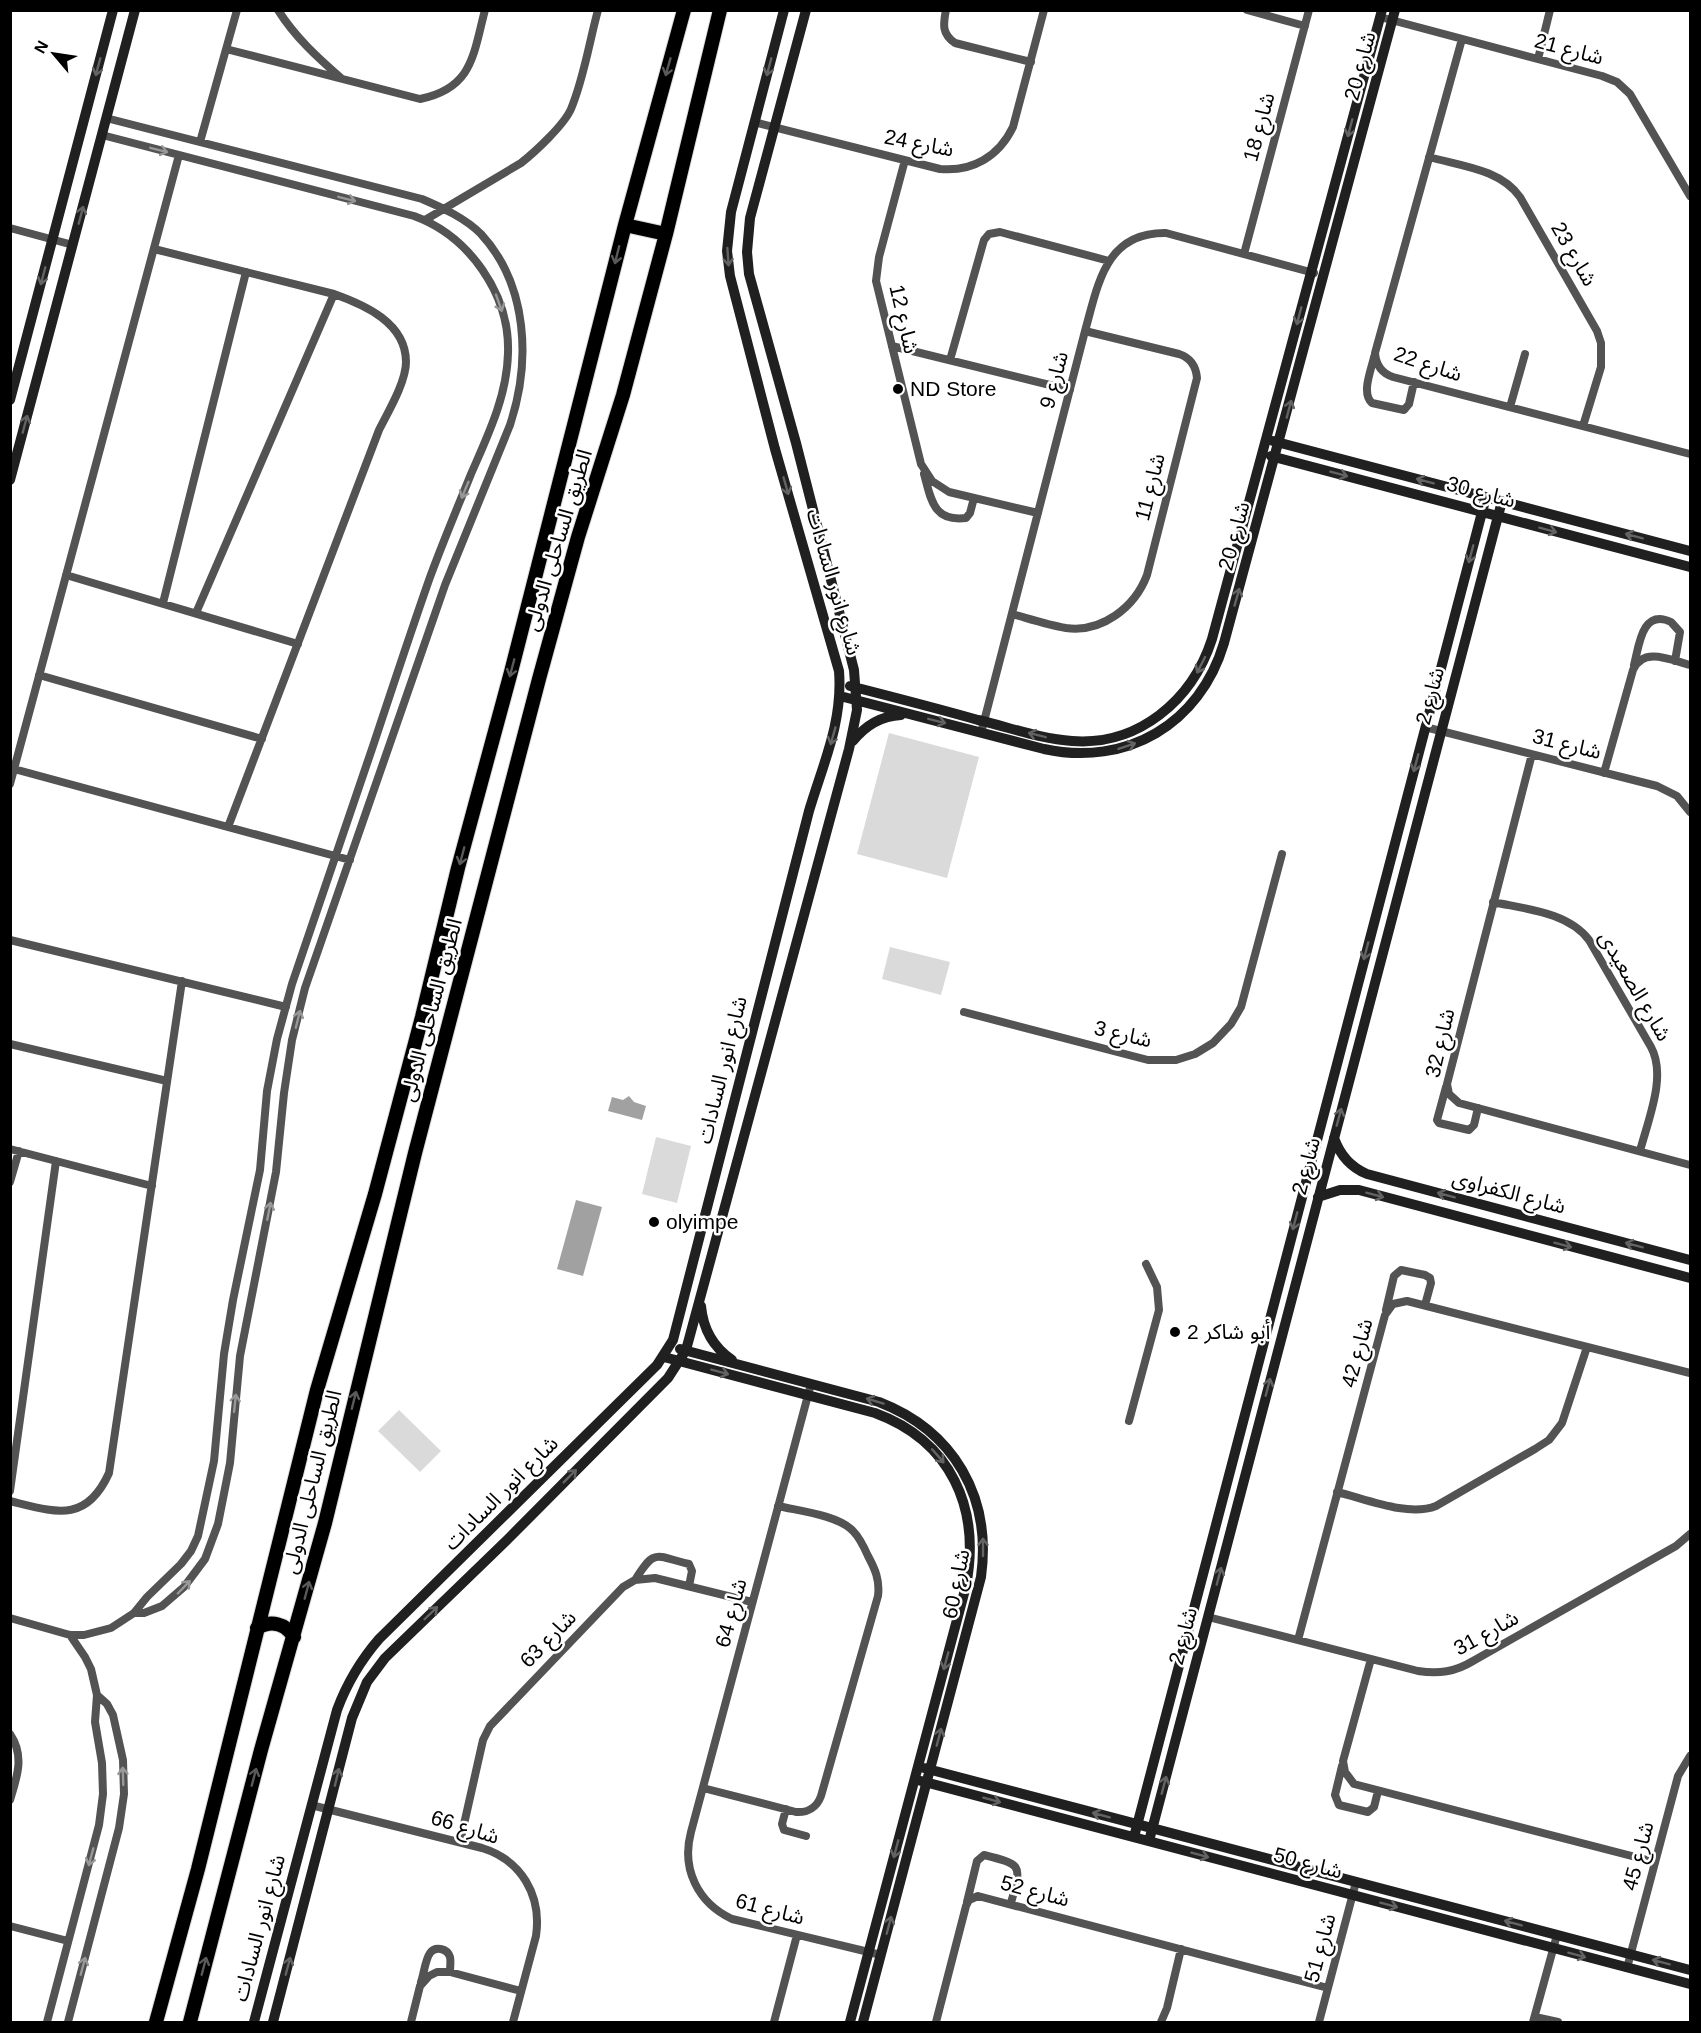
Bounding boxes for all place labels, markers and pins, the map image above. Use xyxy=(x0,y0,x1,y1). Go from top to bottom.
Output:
place label: ND Store xyxy=(910,377,996,400)
marker: ND Store xyxy=(891,382,905,396)
place label: olyimpe xyxy=(666,1210,738,1233)
marker: olyimpe xyxy=(647,1215,661,1229)
place label: أبو شاكر 2 xyxy=(1187,1319,1270,1344)
marker: أبو شاكر 2 xyxy=(1168,1325,1182,1339)

